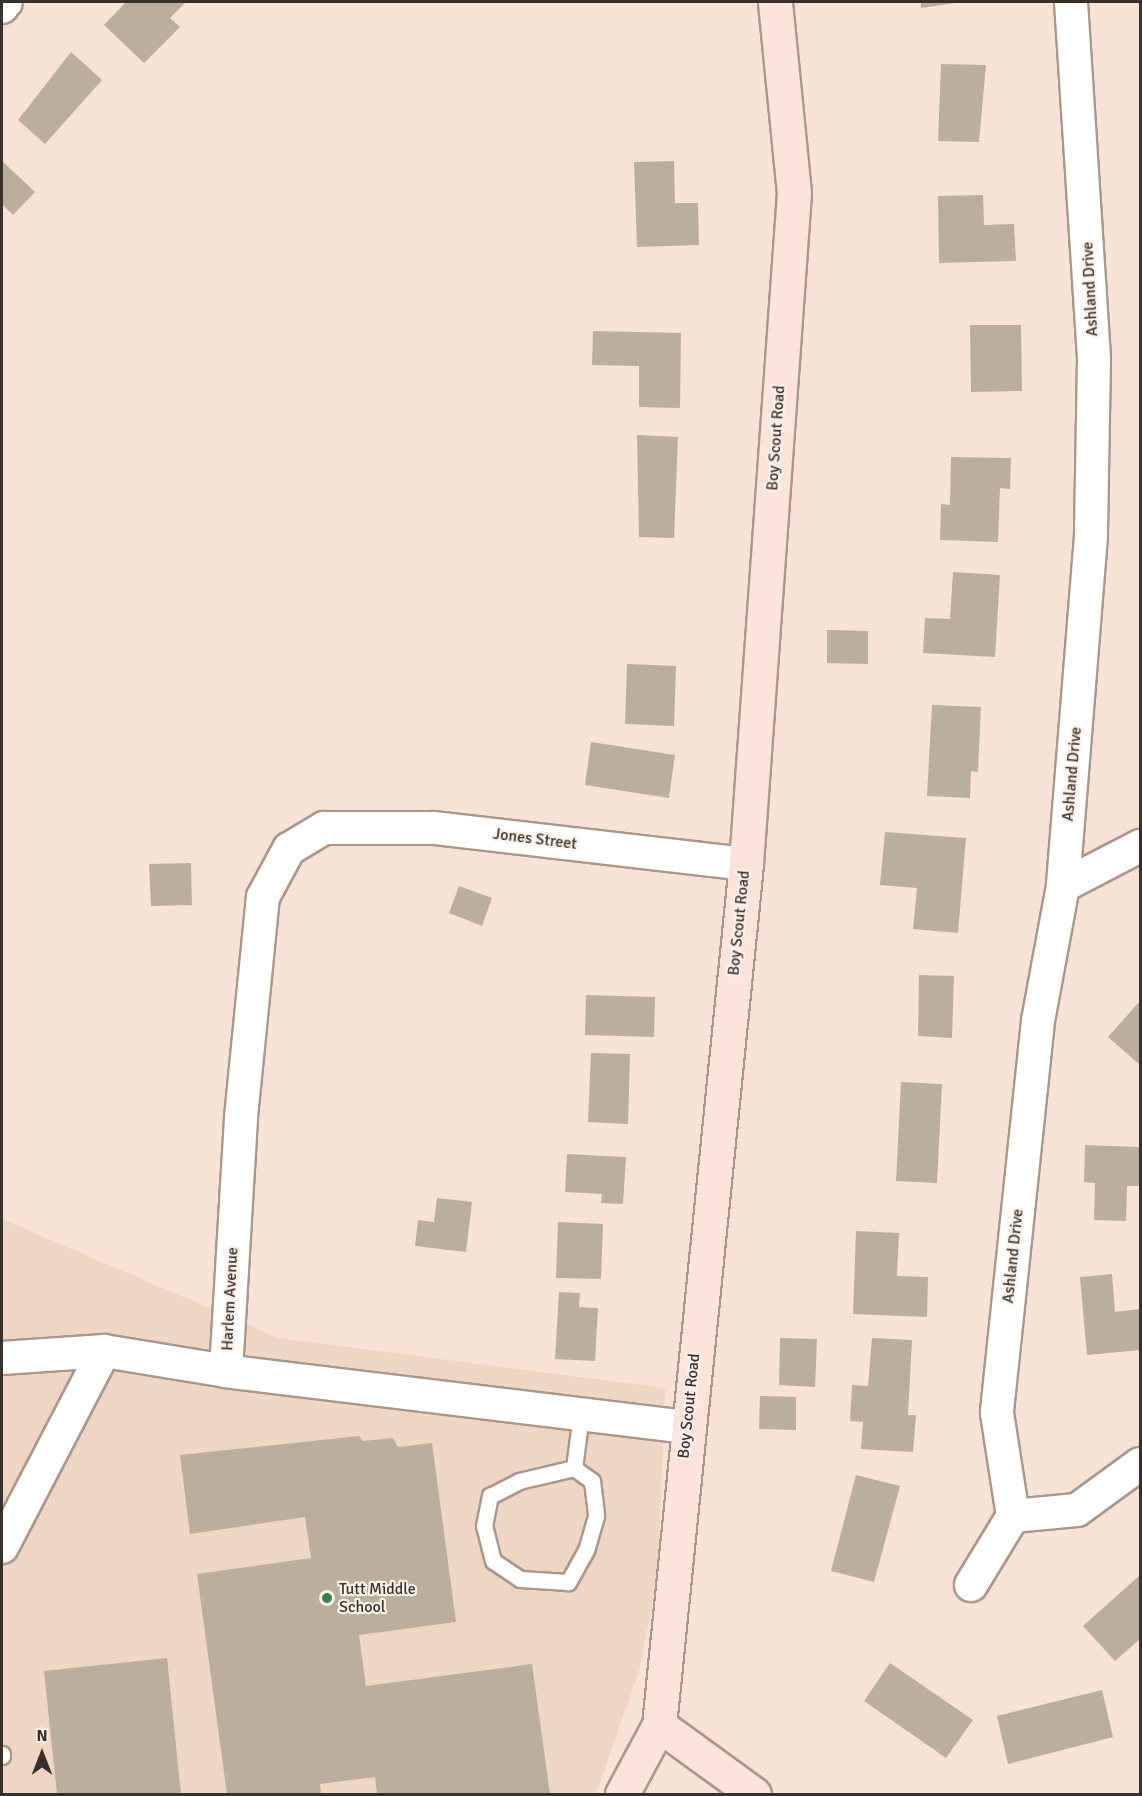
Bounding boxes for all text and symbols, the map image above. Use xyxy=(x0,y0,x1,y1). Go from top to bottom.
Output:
street label: Ashland Drive xyxy=(1078,241,1102,337)
street label: Boy Scout Road xyxy=(763,385,789,491)
street label: Ashland Drive xyxy=(1058,726,1086,822)
street label: Jones Street xyxy=(492,824,578,854)
street label: Boy Scout Road xyxy=(724,870,754,976)
street label: Ashland Drive xyxy=(998,1208,1028,1304)
street label: Harlem Avenue xyxy=(218,1247,242,1351)
street label: Boy Scout Road xyxy=(674,1353,704,1459)
place label: Tutt Middle School xyxy=(339,1579,416,1617)
marker: Tutt Middle School xyxy=(320,1591,334,1605)
north arrow xyxy=(12,1724,72,1784)
text: N xyxy=(36,1726,48,1746)

